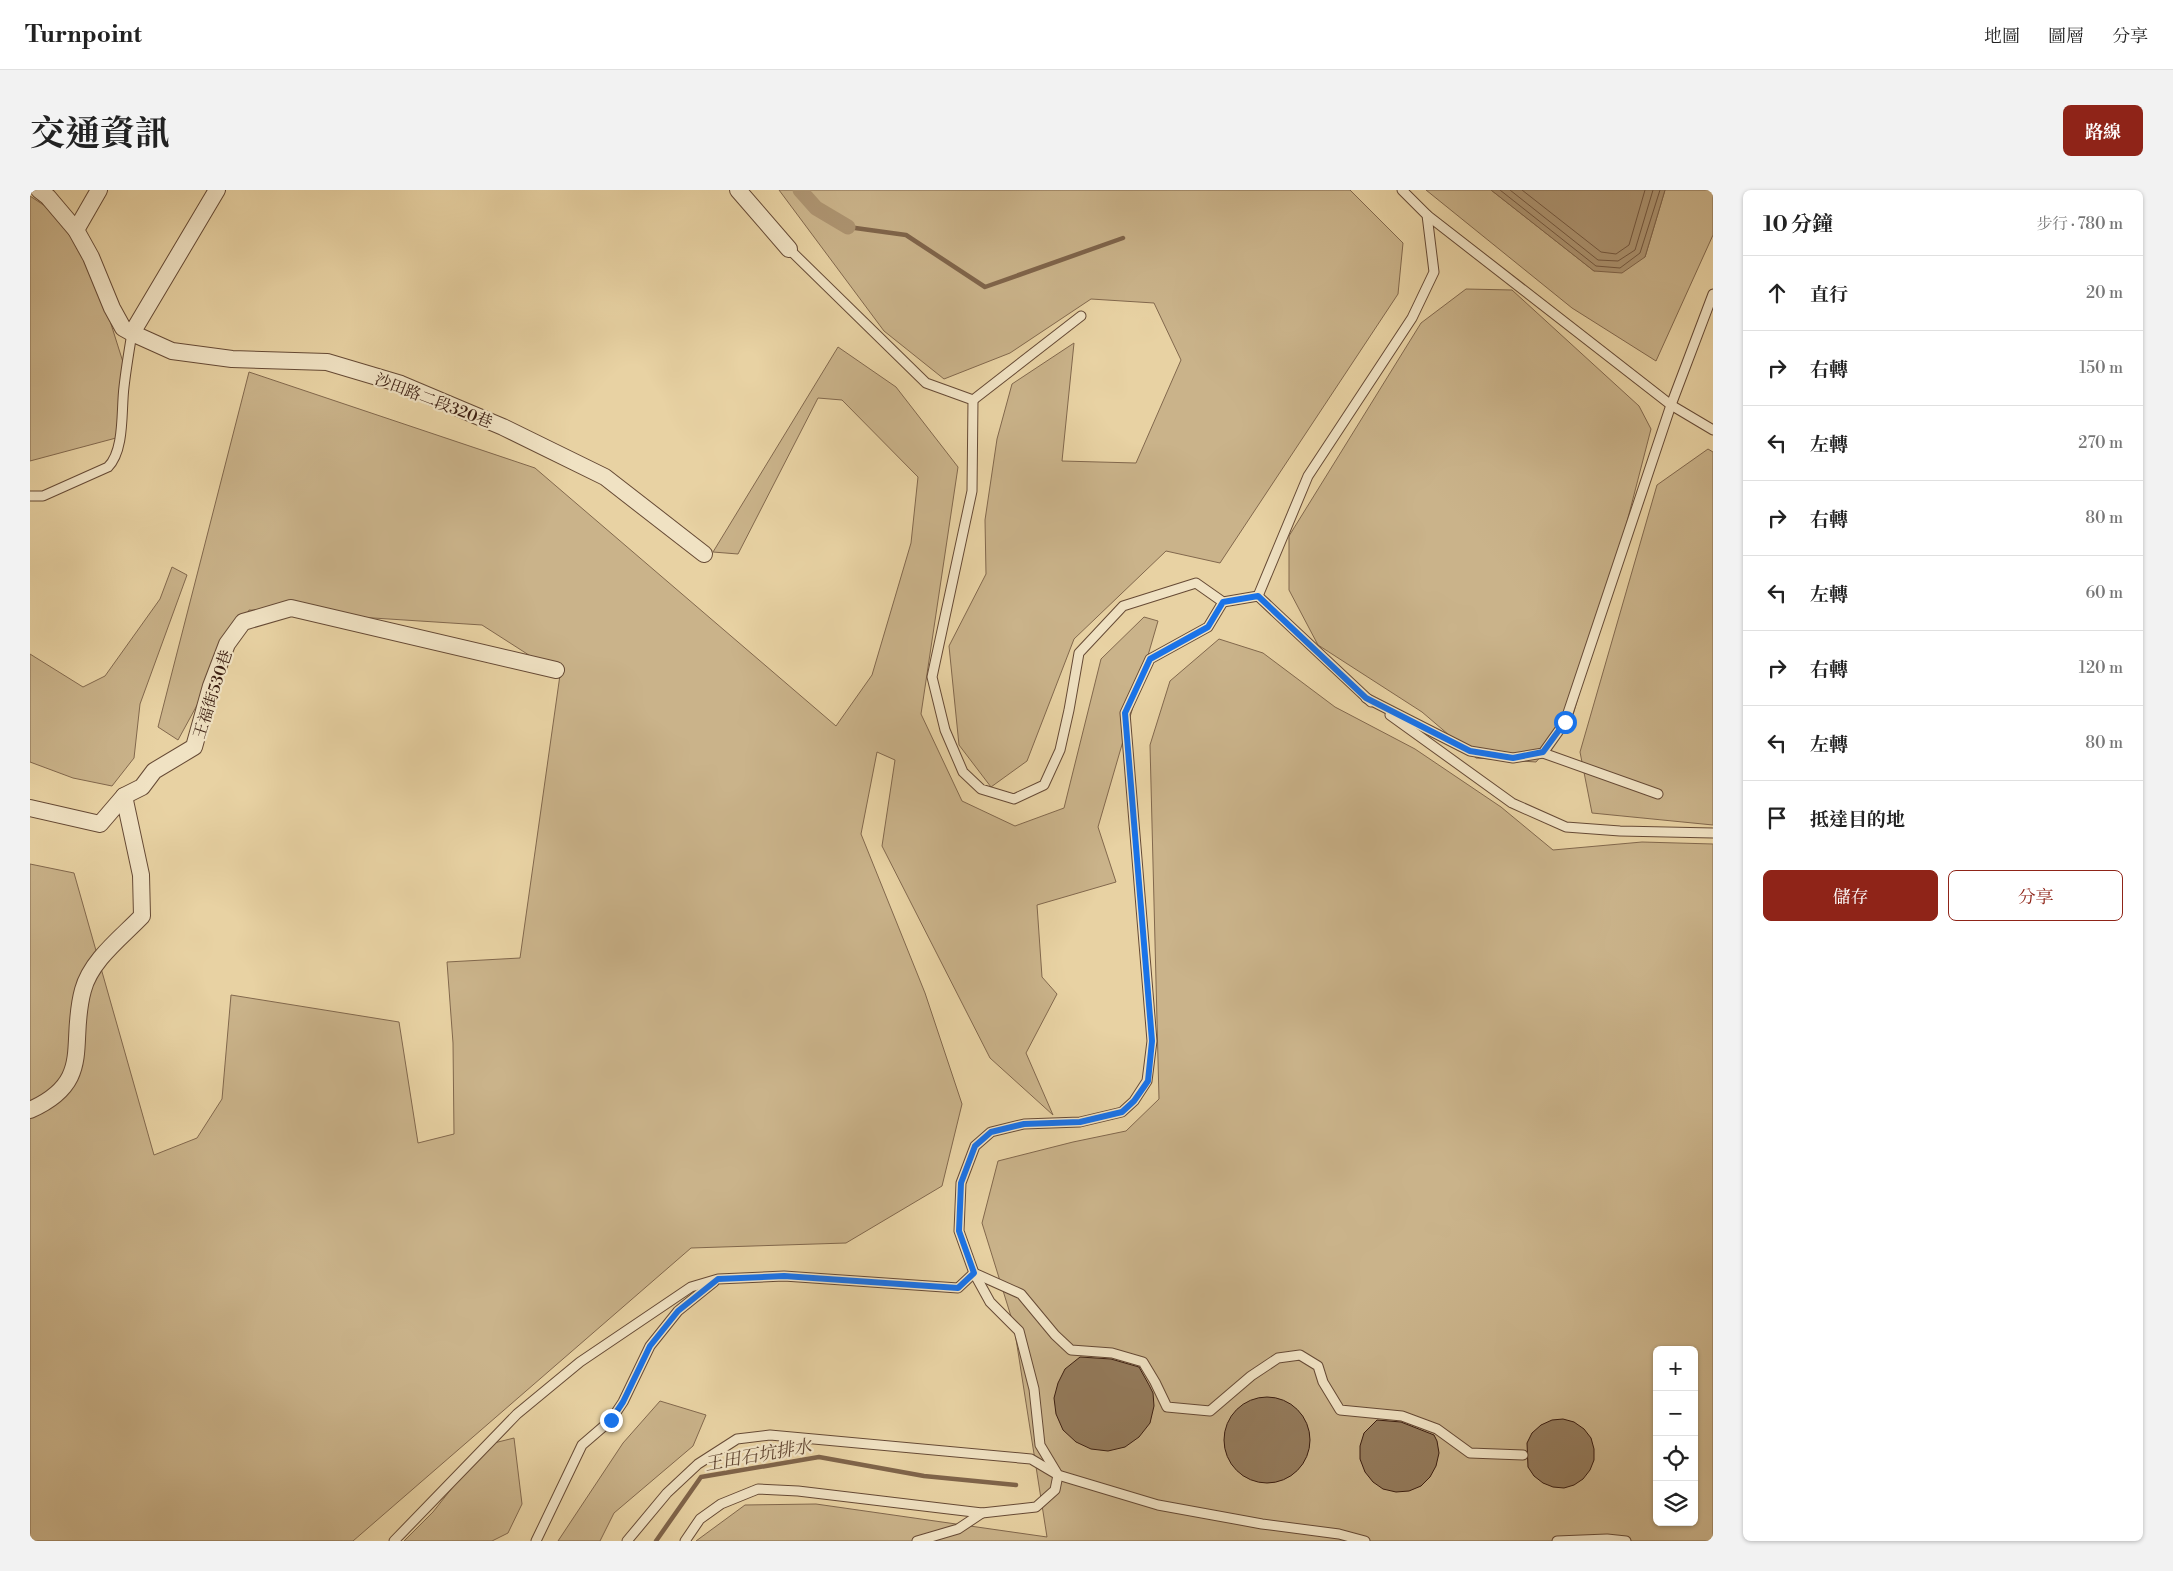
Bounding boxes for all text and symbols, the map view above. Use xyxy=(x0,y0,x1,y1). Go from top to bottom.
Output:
text: Turnpoint xyxy=(25,20,142,50)
text: 地圖 xyxy=(1984,25,2020,48)
text: 圖層 xyxy=(2048,25,2084,48)
text: 分享 xyxy=(2112,25,2148,48)
button: 路線 xyxy=(2063,105,2143,156)
text: 交通資訊 xyxy=(30,113,170,156)
text: 10 分鐘 xyxy=(1763,212,1833,238)
text: 步行 · 780 m xyxy=(2036,214,2123,234)
icon: ahead xyxy=(1763,279,1791,307)
text: 直行 xyxy=(1810,283,1848,307)
text: 20 m xyxy=(2086,283,2123,303)
icon: right xyxy=(1763,354,1791,382)
text: 右轉 xyxy=(1810,358,1848,382)
text: 150 m xyxy=(2079,358,2123,378)
street label: 沙田路二段320巷 xyxy=(372,369,495,433)
icon: left xyxy=(1763,429,1791,457)
text: 左轉 xyxy=(1810,433,1848,457)
text: 270 m xyxy=(2078,433,2123,453)
icon: right xyxy=(1763,504,1791,532)
text: 右轉 xyxy=(1810,508,1848,532)
text: 80 m xyxy=(2085,508,2123,528)
icon: left xyxy=(1763,579,1791,607)
text: 左轉 xyxy=(1810,583,1848,607)
text: 60 m xyxy=(2085,583,2123,603)
street label: 王福街530巷 xyxy=(189,647,237,741)
icon: right xyxy=(1763,654,1791,682)
text: 右轉 xyxy=(1810,658,1848,682)
text: 120 m xyxy=(2079,658,2123,678)
route start xyxy=(1554,711,1577,734)
icon: left xyxy=(1763,729,1791,757)
text: 左轉 xyxy=(1810,733,1848,757)
text: 80 m xyxy=(2085,733,2123,753)
icon: arrive xyxy=(1763,804,1791,832)
text: 抵達目的地 xyxy=(1810,808,1905,832)
button: 儲存 xyxy=(1763,870,1938,921)
button: 分享 xyxy=(1948,870,2123,921)
map controls xyxy=(1653,1346,1698,1526)
button: + xyxy=(1653,1346,1698,1391)
button: − xyxy=(1653,1391,1698,1436)
route end xyxy=(600,1409,623,1432)
water label: 王田石坑排水 xyxy=(703,1434,815,1476)
button: locate xyxy=(1653,1436,1698,1481)
button: layers xyxy=(1653,1481,1698,1526)

